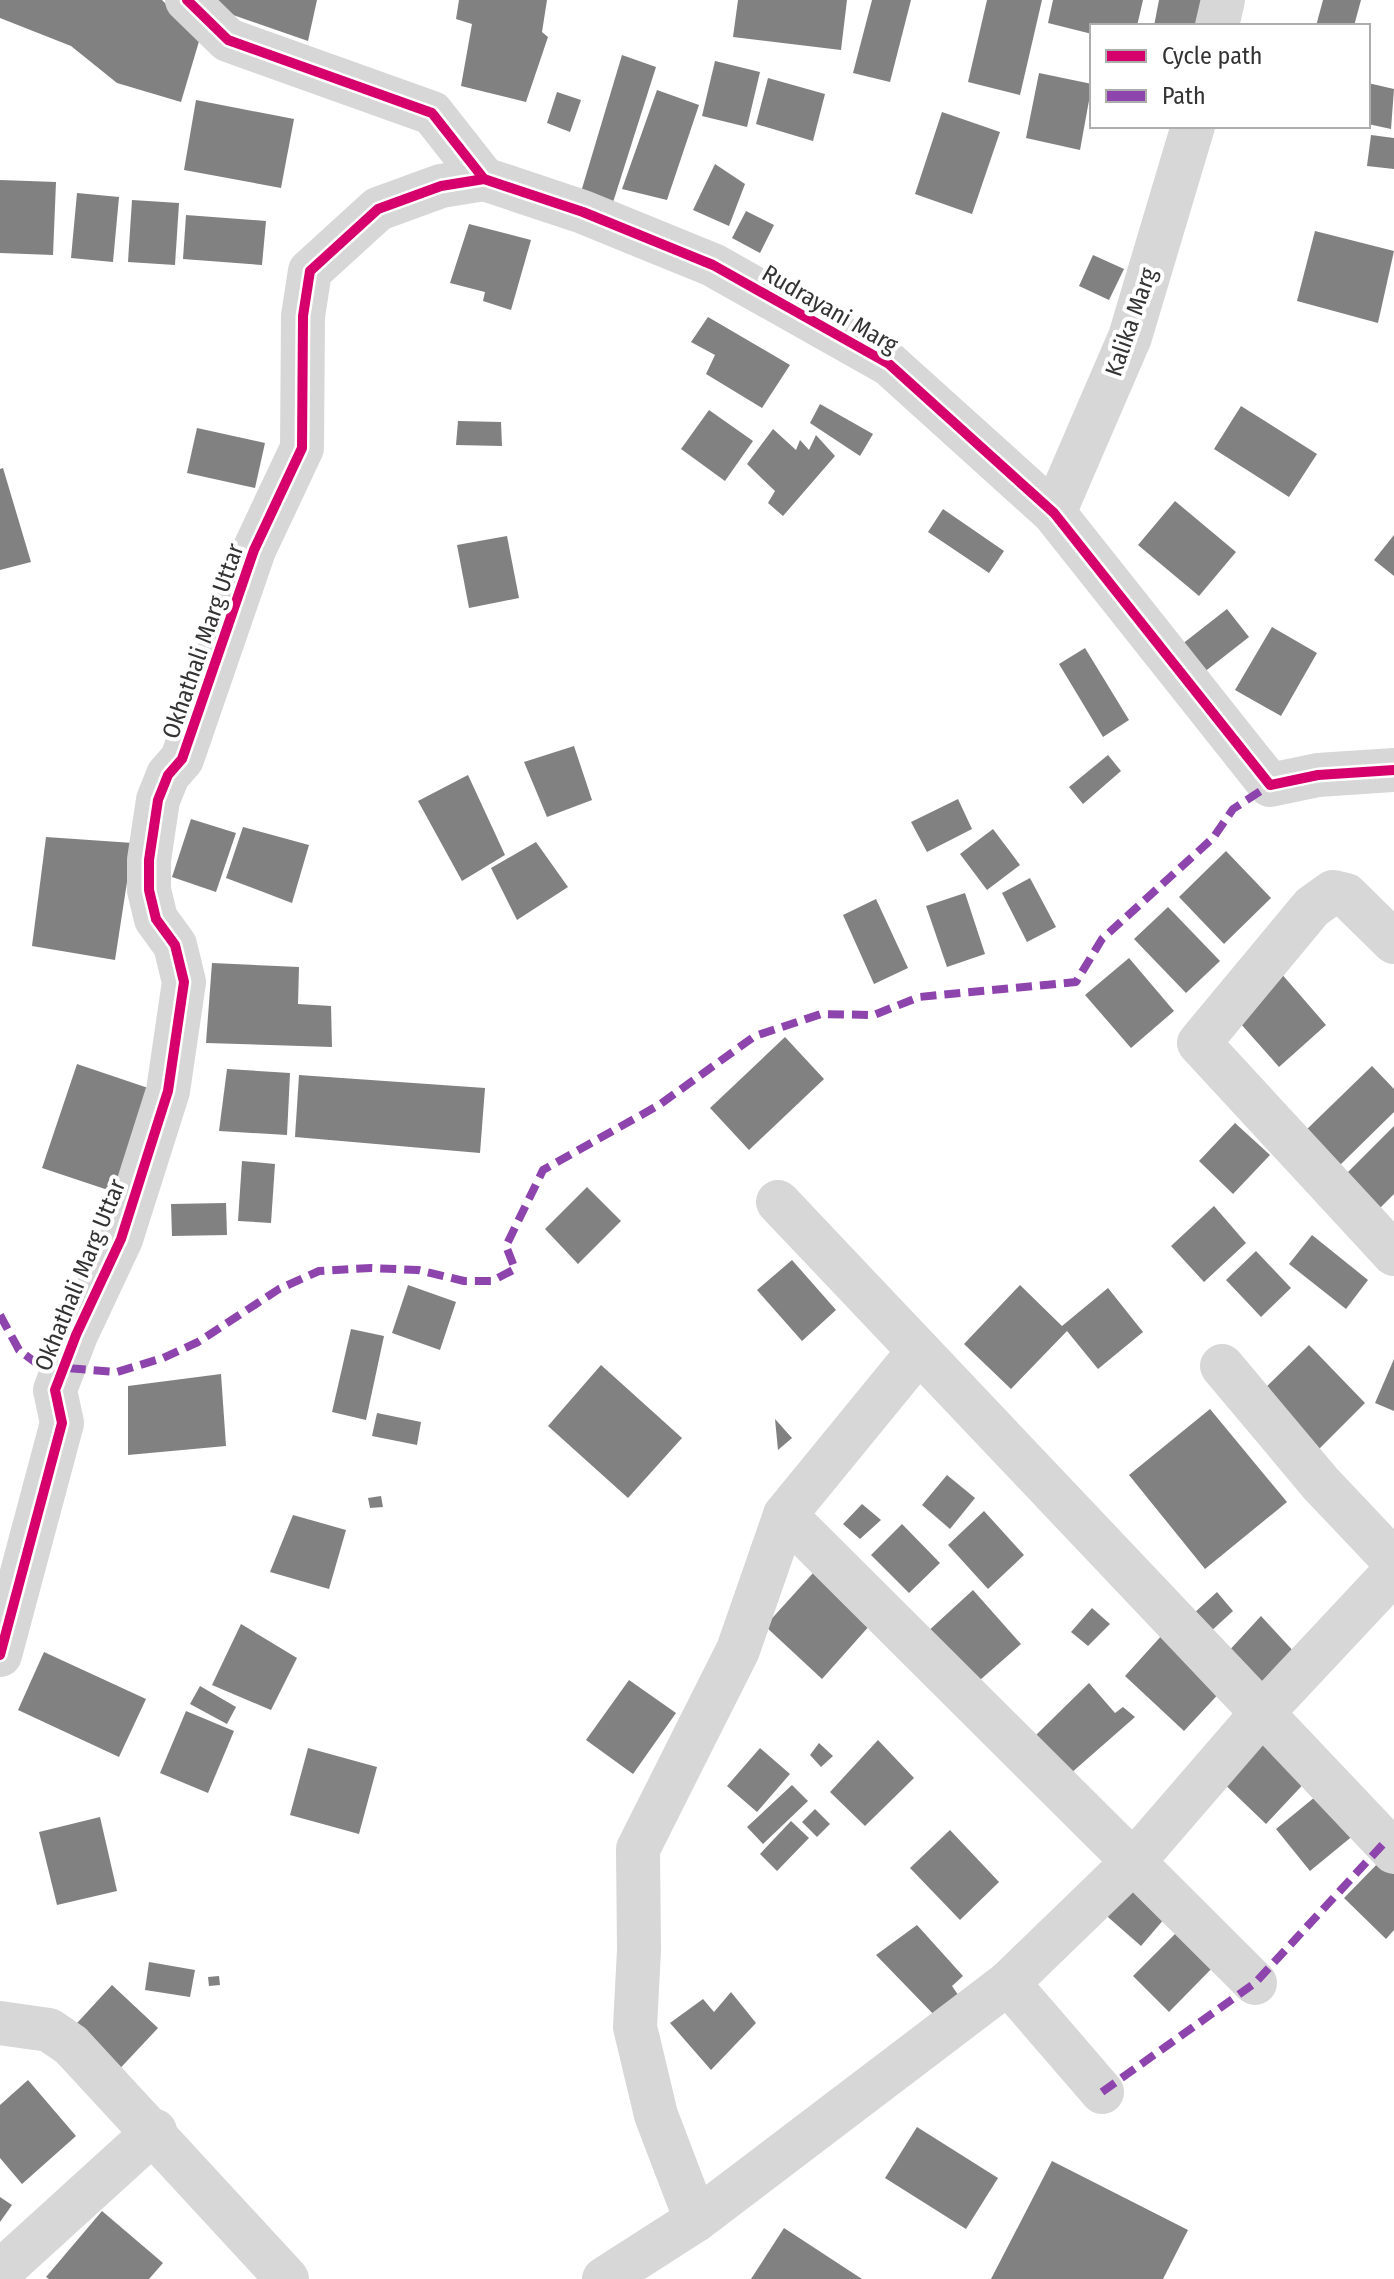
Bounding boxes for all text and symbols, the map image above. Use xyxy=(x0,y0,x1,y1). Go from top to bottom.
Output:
legend xyxy=(1090,24,1370,128)
text: Cycle path xyxy=(1162,42,1262,70)
text: Path xyxy=(1162,82,1206,110)
street label: Rudrayani Marg xyxy=(757,259,903,360)
street label: Kalika Marg xyxy=(1099,263,1163,380)
street label: Okhathali Marg Uttar xyxy=(157,539,250,742)
street label: Okhathali Marg Uttar xyxy=(29,1174,131,1375)

